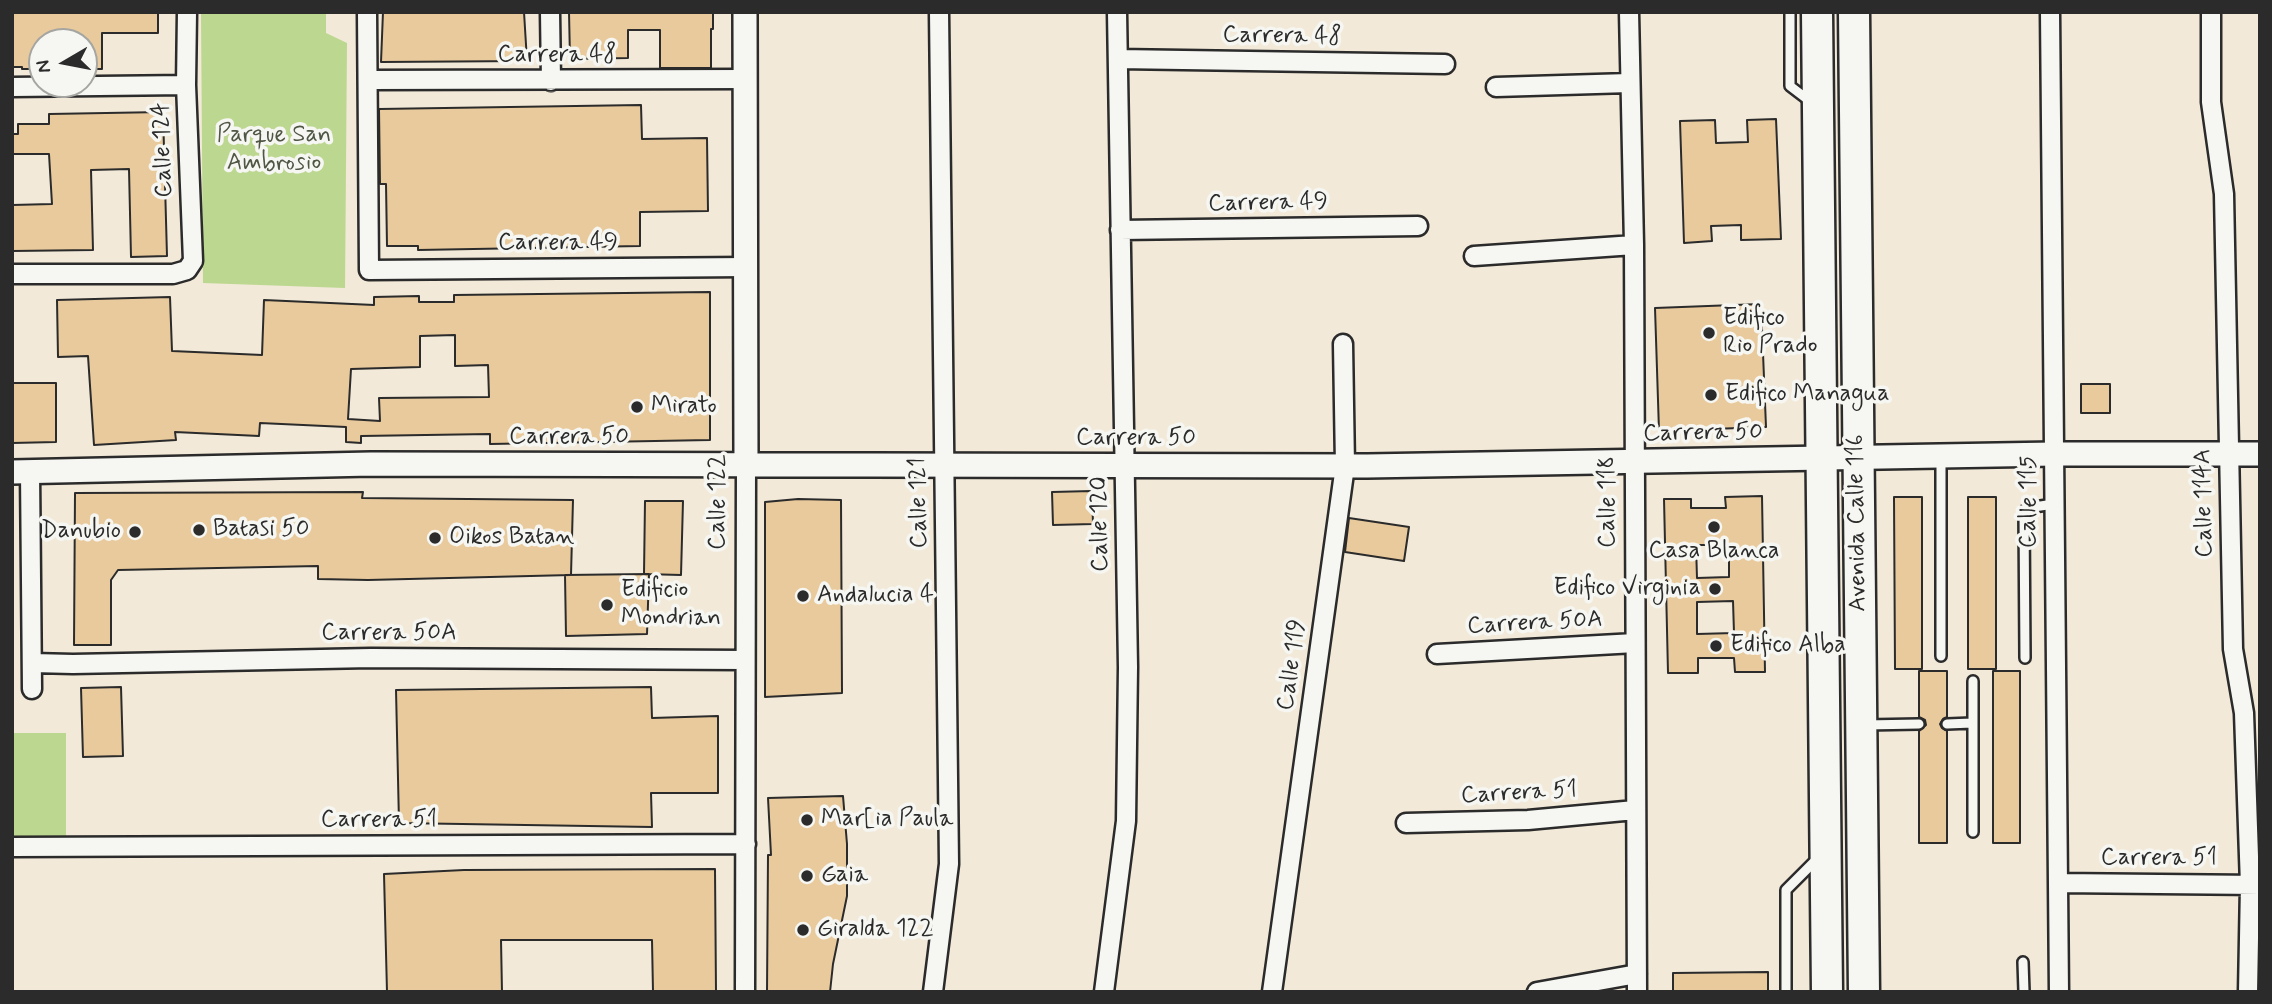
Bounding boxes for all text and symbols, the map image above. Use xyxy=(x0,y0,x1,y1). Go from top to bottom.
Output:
street label: Carrera 48 xyxy=(1222,22,1342,52)
north arrow xyxy=(28,28,98,98)
street label: Carrera 48 xyxy=(498,42,616,70)
text: N xyxy=(30,58,57,75)
street label: Calle 124 xyxy=(148,102,180,198)
park label: Parque San Ambrosio xyxy=(217,122,331,178)
street label: Carrera 49 xyxy=(1208,189,1328,219)
street label: Carrera 49 xyxy=(498,230,618,258)
place label: Edifico Rio Prado xyxy=(1723,305,1818,361)
marker: Edifico Rio Prado xyxy=(1701,325,1717,341)
place label: Edifico Managua xyxy=(1725,381,1890,409)
marker: Edifico Managua xyxy=(1703,387,1719,403)
place label: Mirato xyxy=(651,393,717,421)
marker: Mirato xyxy=(629,399,645,415)
street label: Carrera 50 xyxy=(1643,419,1763,449)
street label: Carrera 50 xyxy=(509,424,629,452)
street label: Carrera 50 xyxy=(1076,425,1196,453)
street label: Avenida Calle 116 xyxy=(1842,434,1874,612)
street label: Calle 114A xyxy=(2190,448,2220,558)
street label: Calle 122 xyxy=(705,454,733,550)
street label: Calle 118 xyxy=(1595,456,1623,548)
street label: Calle 115 xyxy=(2016,456,2044,548)
street label: Calle 121 xyxy=(905,457,935,549)
street label: Calle 120 xyxy=(1086,476,1116,572)
place label: Batasi 50 xyxy=(213,516,309,544)
place label: Danubio xyxy=(41,518,121,546)
marker: Casa Blanca xyxy=(1706,519,1722,535)
marker: Batasi 50 xyxy=(191,522,207,538)
marker: Danubio xyxy=(127,524,143,540)
place label: Oikos Batan xyxy=(449,524,574,552)
marker: Oikos Batan xyxy=(427,530,443,546)
place label: Casa Blanca xyxy=(1648,538,1780,566)
place label: Edifico Virginia xyxy=(1553,575,1701,603)
place label: Edificio Mondrian xyxy=(621,577,721,633)
marker: Edifico Virginia xyxy=(1707,581,1723,597)
place label: Andalucia 4 xyxy=(817,582,934,610)
marker: Andalucia 4 xyxy=(795,588,811,604)
marker: Edificio Mondrian xyxy=(599,597,615,613)
street label: Carrera 50A xyxy=(1467,606,1603,642)
street label: Calle 119 xyxy=(1272,618,1314,712)
street label: Carrera 50A xyxy=(321,620,457,648)
place label: Edifico Alba xyxy=(1730,632,1846,660)
marker: Edifico Alba xyxy=(1708,638,1724,654)
street label: Carrera 51 xyxy=(1460,777,1578,811)
place label: Mar[ia Paula xyxy=(821,806,953,834)
street label: Carrera 51 xyxy=(321,807,437,835)
marker: Mar[ia Paula xyxy=(799,812,815,828)
street label: Carrera 51 xyxy=(2101,845,2217,873)
place label: Gaia xyxy=(821,862,868,890)
marker: Gaia xyxy=(799,868,815,884)
place label: Giralda 122 xyxy=(817,916,934,944)
marker: Giralda 122 xyxy=(795,922,811,938)

